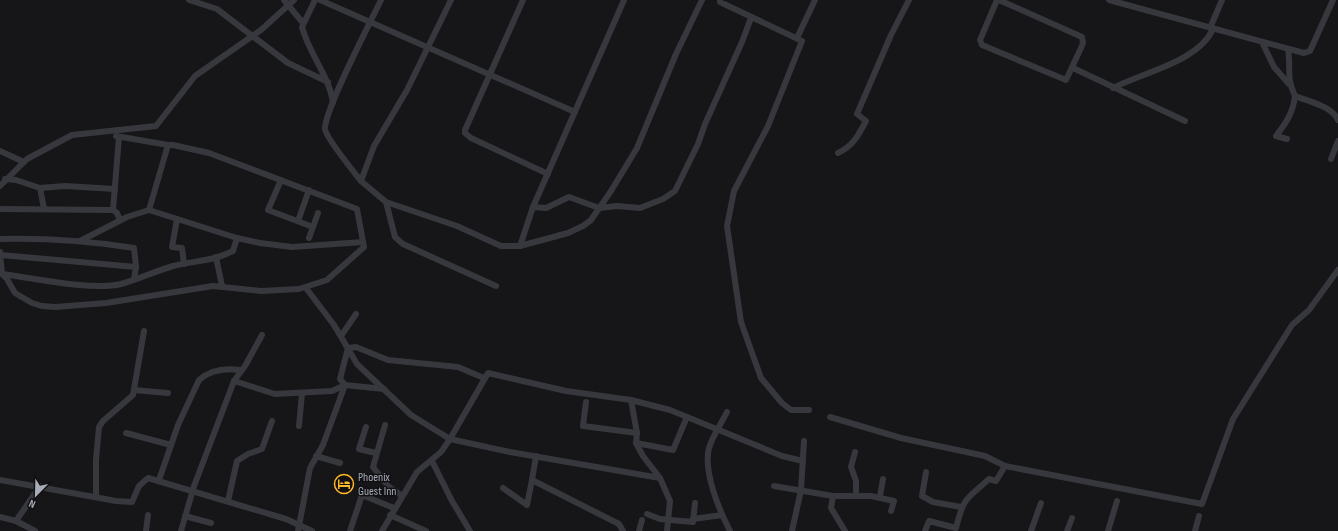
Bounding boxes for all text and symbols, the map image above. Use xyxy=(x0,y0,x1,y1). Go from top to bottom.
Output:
place label: Phoenix Guest Inn xyxy=(358,470,396,499)
hotel icon: Phoenix Guest Inn xyxy=(333,473,355,495)
north arrow xyxy=(16,475,56,515)
text: N xyxy=(27,497,38,511)

